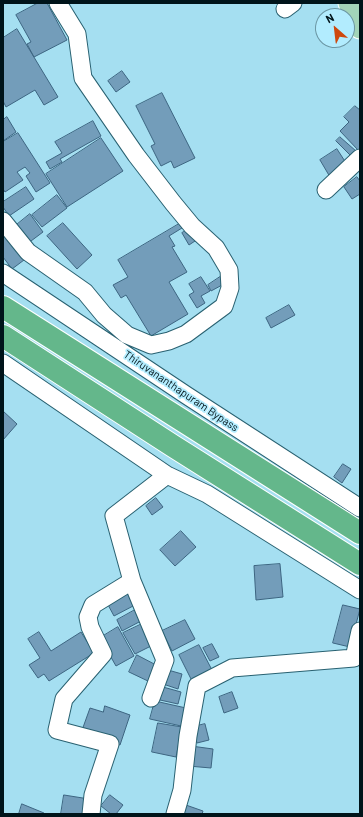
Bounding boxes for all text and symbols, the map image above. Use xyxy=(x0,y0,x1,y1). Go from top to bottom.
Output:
north arrow xyxy=(315,8,355,48)
text: N xyxy=(323,10,336,25)
street label: Thiruvananthapuram Bypass xyxy=(121,348,241,434)

